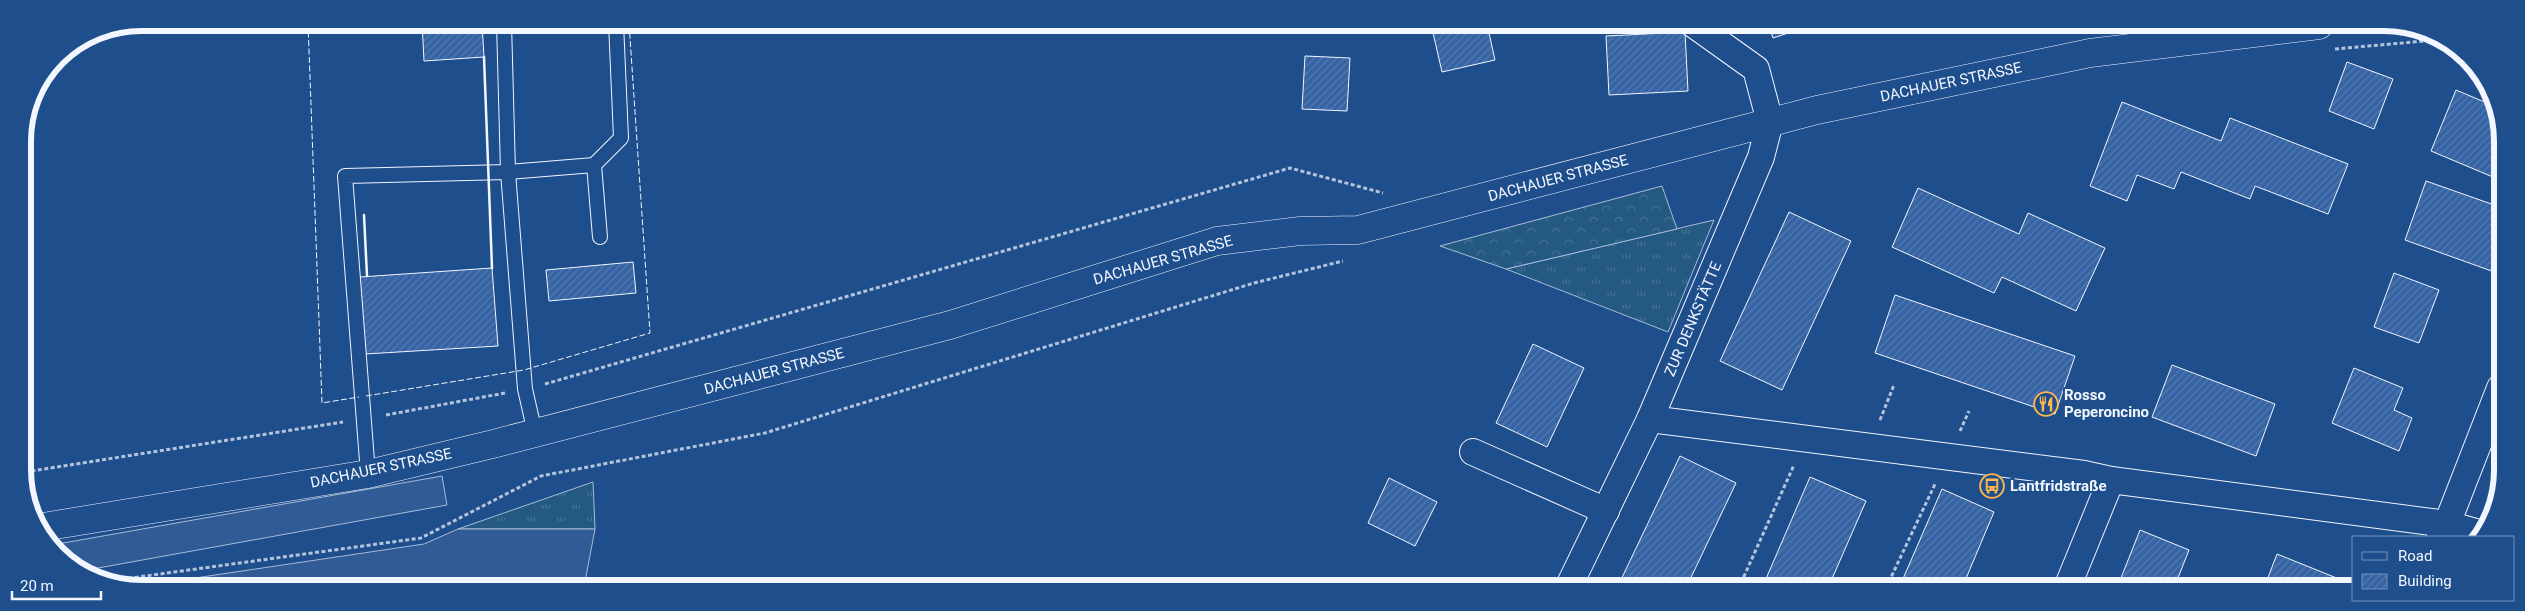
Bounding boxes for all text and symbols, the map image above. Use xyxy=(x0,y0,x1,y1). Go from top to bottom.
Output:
street label: DACHAUER STRASSE xyxy=(1879,58,2024,106)
street label: DACHAUER STRASSE xyxy=(1486,151,1630,205)
street label: DACHAUER STRASSE xyxy=(1091,231,1235,289)
street label: ZUR DENKSTÄTTE xyxy=(1661,259,1725,379)
street label: DACHAUER STRASSE xyxy=(702,344,846,398)
place label: Rosso Peperoncino xyxy=(2064,386,2149,421)
restaurant icon: Rosso Peperoncino xyxy=(2033,391,2059,417)
street label: DACHAUER STRASSE xyxy=(309,444,454,492)
bus stop icon: Lantfridstraße xyxy=(1979,473,2005,499)
place label: Lantfridstraße xyxy=(2010,477,2107,495)
legend xyxy=(2352,536,2515,601)
text: Road xyxy=(2398,547,2432,565)
scale bar xyxy=(12,568,101,600)
text: Building xyxy=(2398,572,2452,590)
text: 20 m xyxy=(20,577,54,595)

